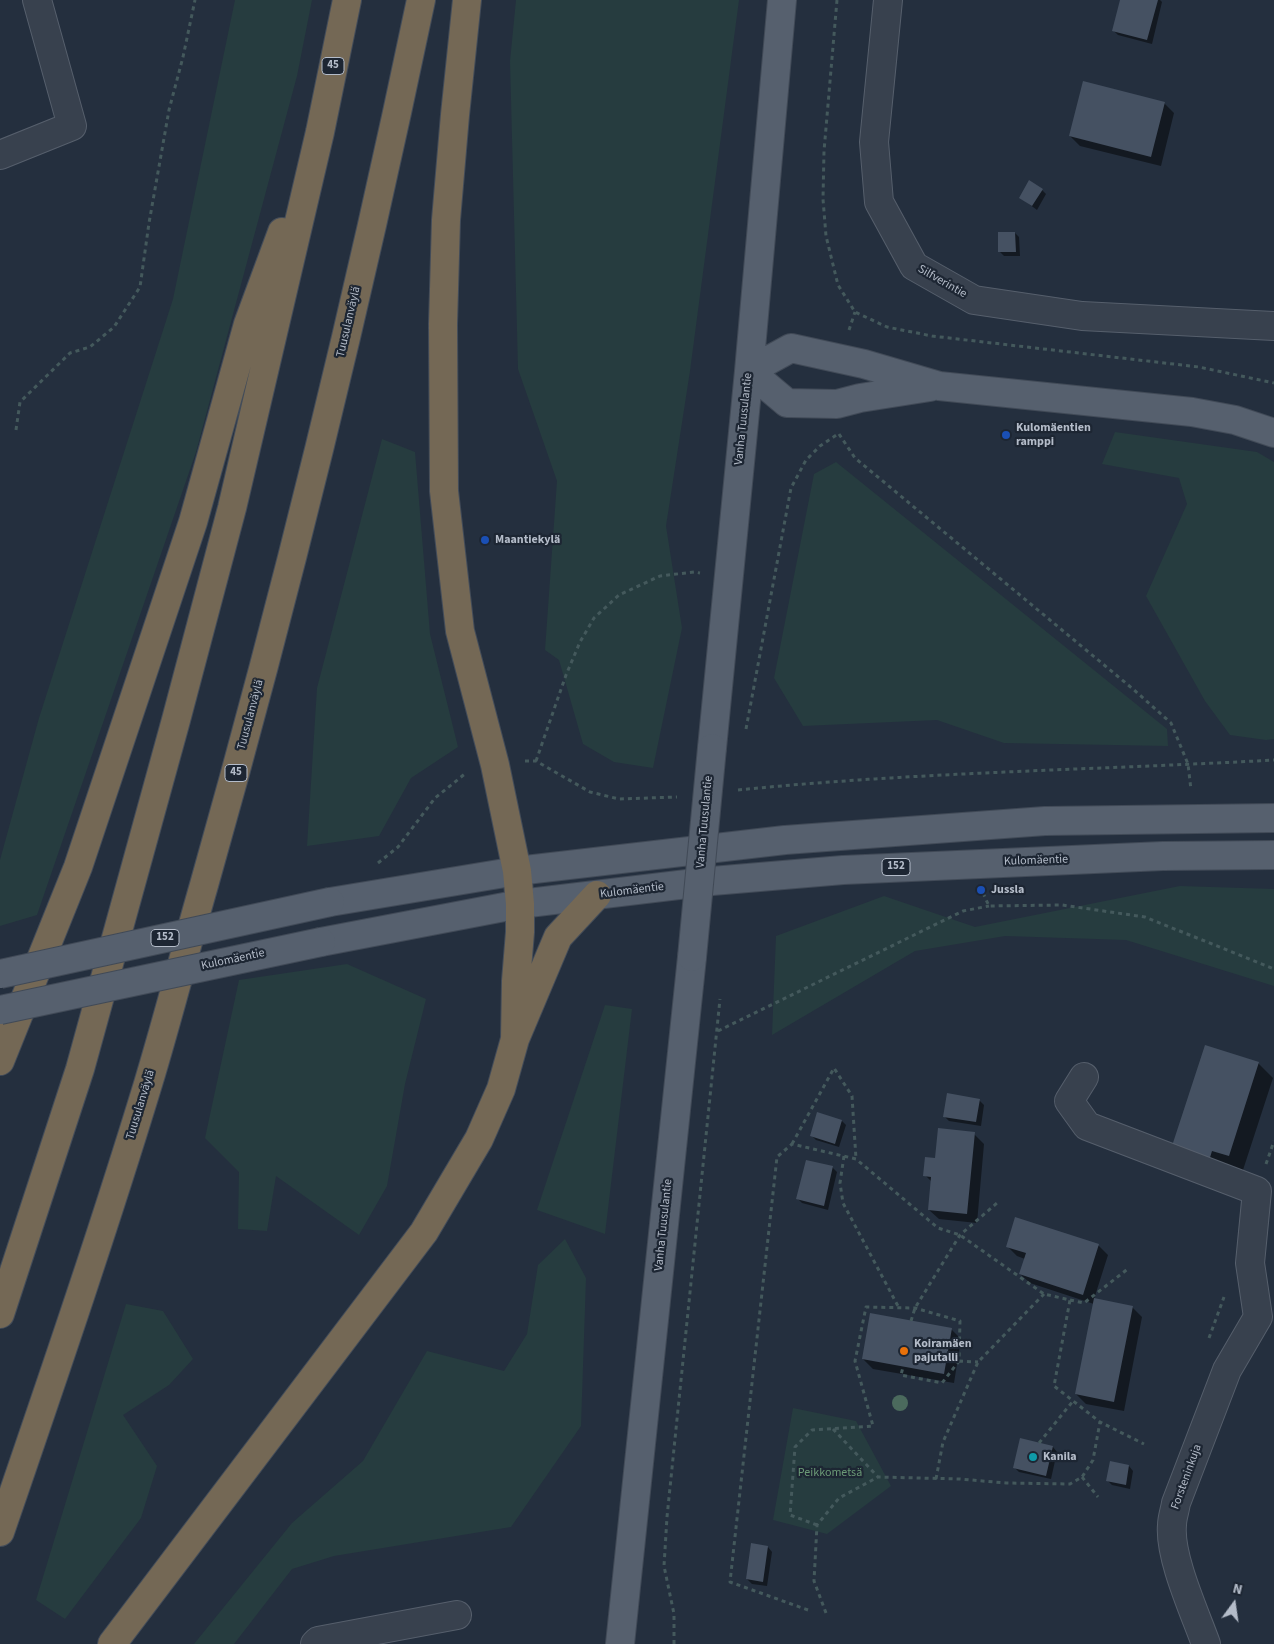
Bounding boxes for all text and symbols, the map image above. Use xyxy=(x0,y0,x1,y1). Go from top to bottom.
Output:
road number: 45 xyxy=(322,58,344,74)
street label: Silfverintie xyxy=(915,262,969,302)
street label: Tuusulanväylä xyxy=(334,285,364,359)
street label: Vanha Tuusulantie xyxy=(732,372,756,466)
place label: Kulomäentien ramppi xyxy=(1016,421,1091,449)
marker: Kulomäentien ramppi xyxy=(1000,429,1012,441)
place label: Maantiekylä xyxy=(495,533,560,547)
marker: Maantiekylä xyxy=(479,534,491,546)
street label: Tuusulanväylä xyxy=(235,678,267,752)
road number: 45 xyxy=(225,764,247,781)
street label: Vanha Tuusulantie xyxy=(694,775,716,869)
street label: Kulomäentie xyxy=(1004,853,1068,869)
road number: 152 xyxy=(882,859,910,876)
street label: Kulomäentie xyxy=(599,880,665,902)
place label: Jussla xyxy=(991,883,1024,897)
marker: Jussla xyxy=(975,884,987,896)
road number: 152 xyxy=(151,930,179,946)
street label: Kulomäentie xyxy=(200,946,266,974)
street label: Tuusulanväylä xyxy=(124,1068,158,1142)
street label: Vanha Tuusulantie xyxy=(652,1178,676,1272)
place label: Koiramäen pajutalli xyxy=(914,1337,972,1365)
marker: Koiramäen pajutalli xyxy=(898,1345,910,1357)
street label: Forsteninkuja xyxy=(1169,1442,1205,1512)
place label: Kanila xyxy=(1043,1450,1077,1464)
marker: Kanila xyxy=(1027,1451,1039,1463)
park label: Peikkometsä xyxy=(798,1466,862,1480)
north arrow xyxy=(1209,1579,1259,1629)
text: N xyxy=(1231,1579,1245,1600)

